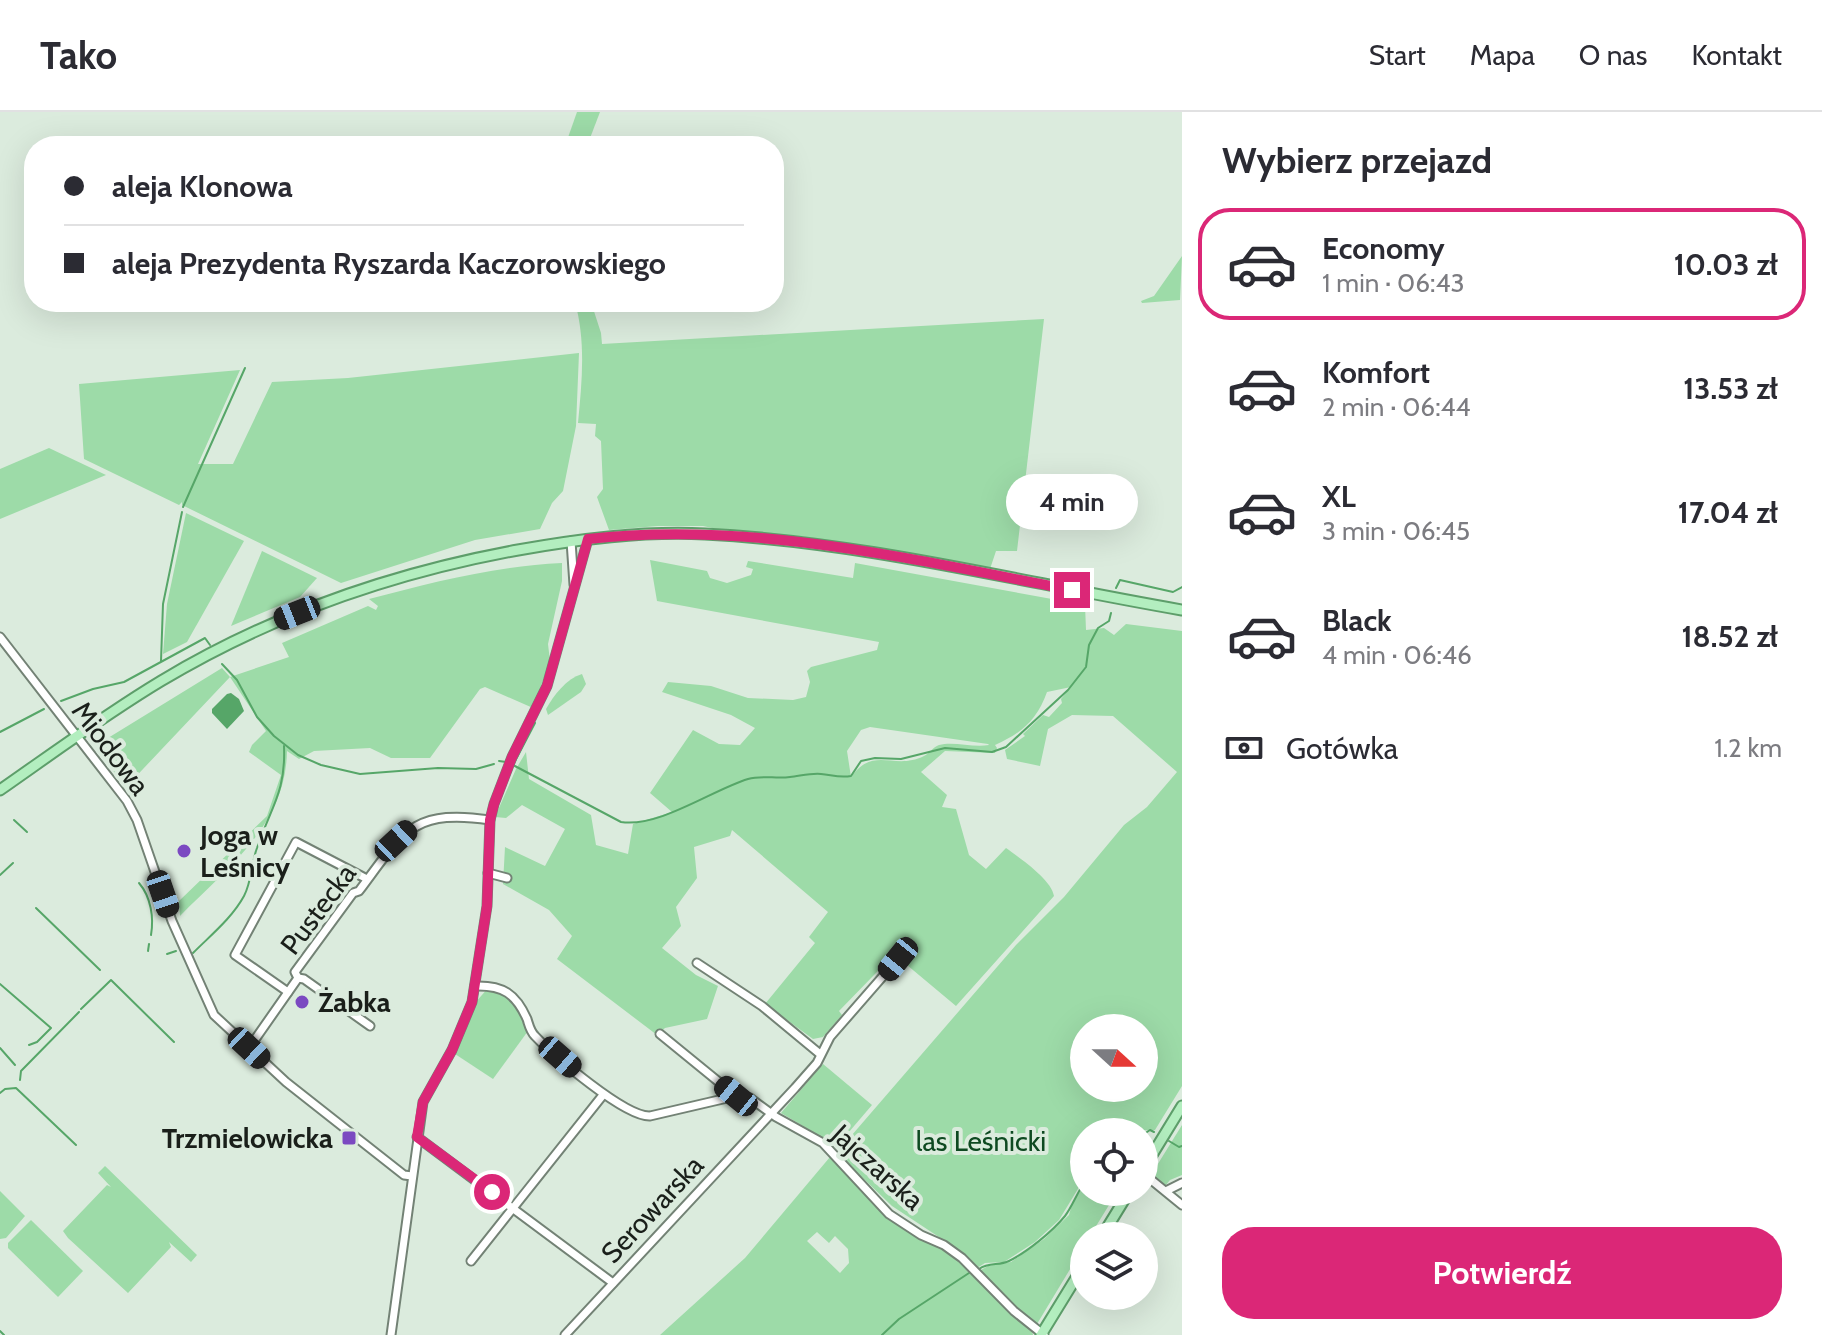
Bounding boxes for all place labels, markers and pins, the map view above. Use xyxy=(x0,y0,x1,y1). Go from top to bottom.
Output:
place label: Joga w Leśnicy xyxy=(199,818,290,884)
marker: Joga w Leśnicy xyxy=(175,842,193,860)
place label: Żabka xyxy=(318,985,391,1019)
marker: Żabka xyxy=(293,993,311,1011)
place label: Trzmielowicka xyxy=(162,1121,333,1155)
marker: Trzmielowicka xyxy=(340,1129,358,1147)

